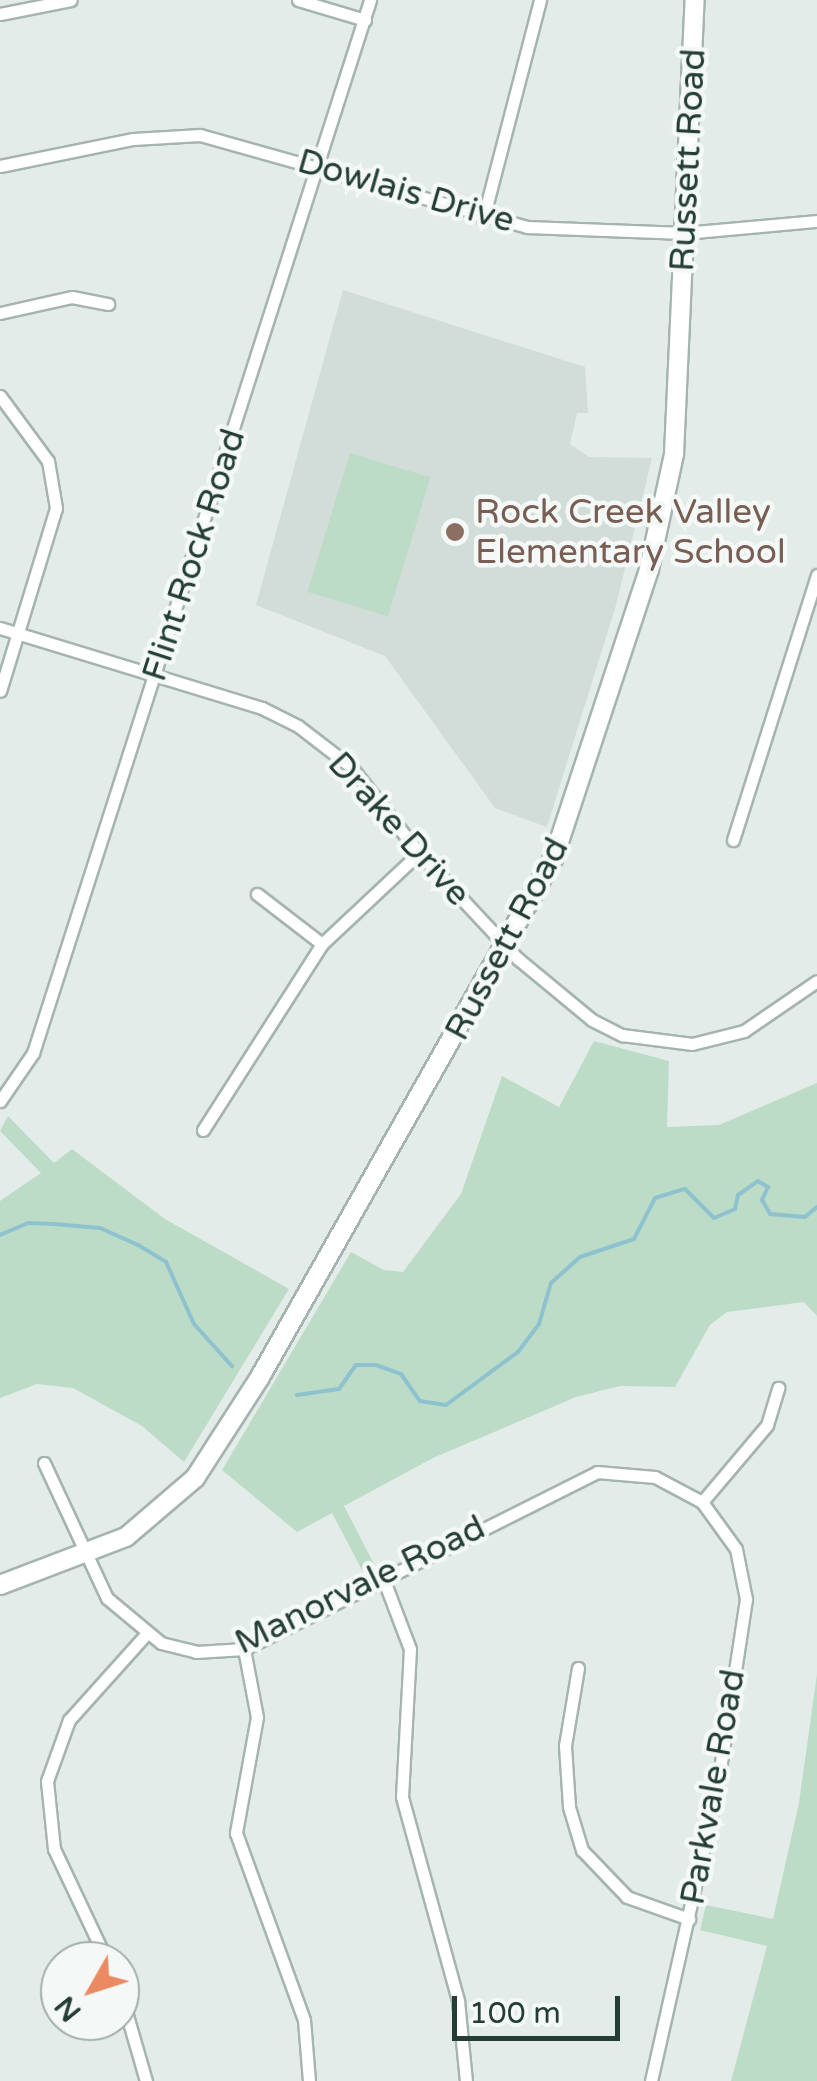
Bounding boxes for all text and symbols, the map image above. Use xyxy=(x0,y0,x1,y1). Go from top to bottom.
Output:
street label: Russett Road xyxy=(661,47,715,273)
street label: Dowlais Drive xyxy=(293,140,519,242)
street label: Flint Rock Road xyxy=(133,424,255,686)
place label: Rock Creek Valley Elementary School xyxy=(475,491,786,573)
marker: Rock Creek Valley Elementary School xyxy=(444,521,466,543)
street label: Drake Drive xyxy=(319,743,479,915)
street label: Russett Road xyxy=(436,830,578,1048)
street label: Manorvale Road xyxy=(228,1506,492,1664)
street label: Parkvale Road xyxy=(672,1666,754,1908)
north arrow xyxy=(40,1941,140,2041)
scale bar xyxy=(457,1976,624,2038)
text: N xyxy=(48,1989,89,2028)
text: 100 m xyxy=(469,1995,561,2032)

